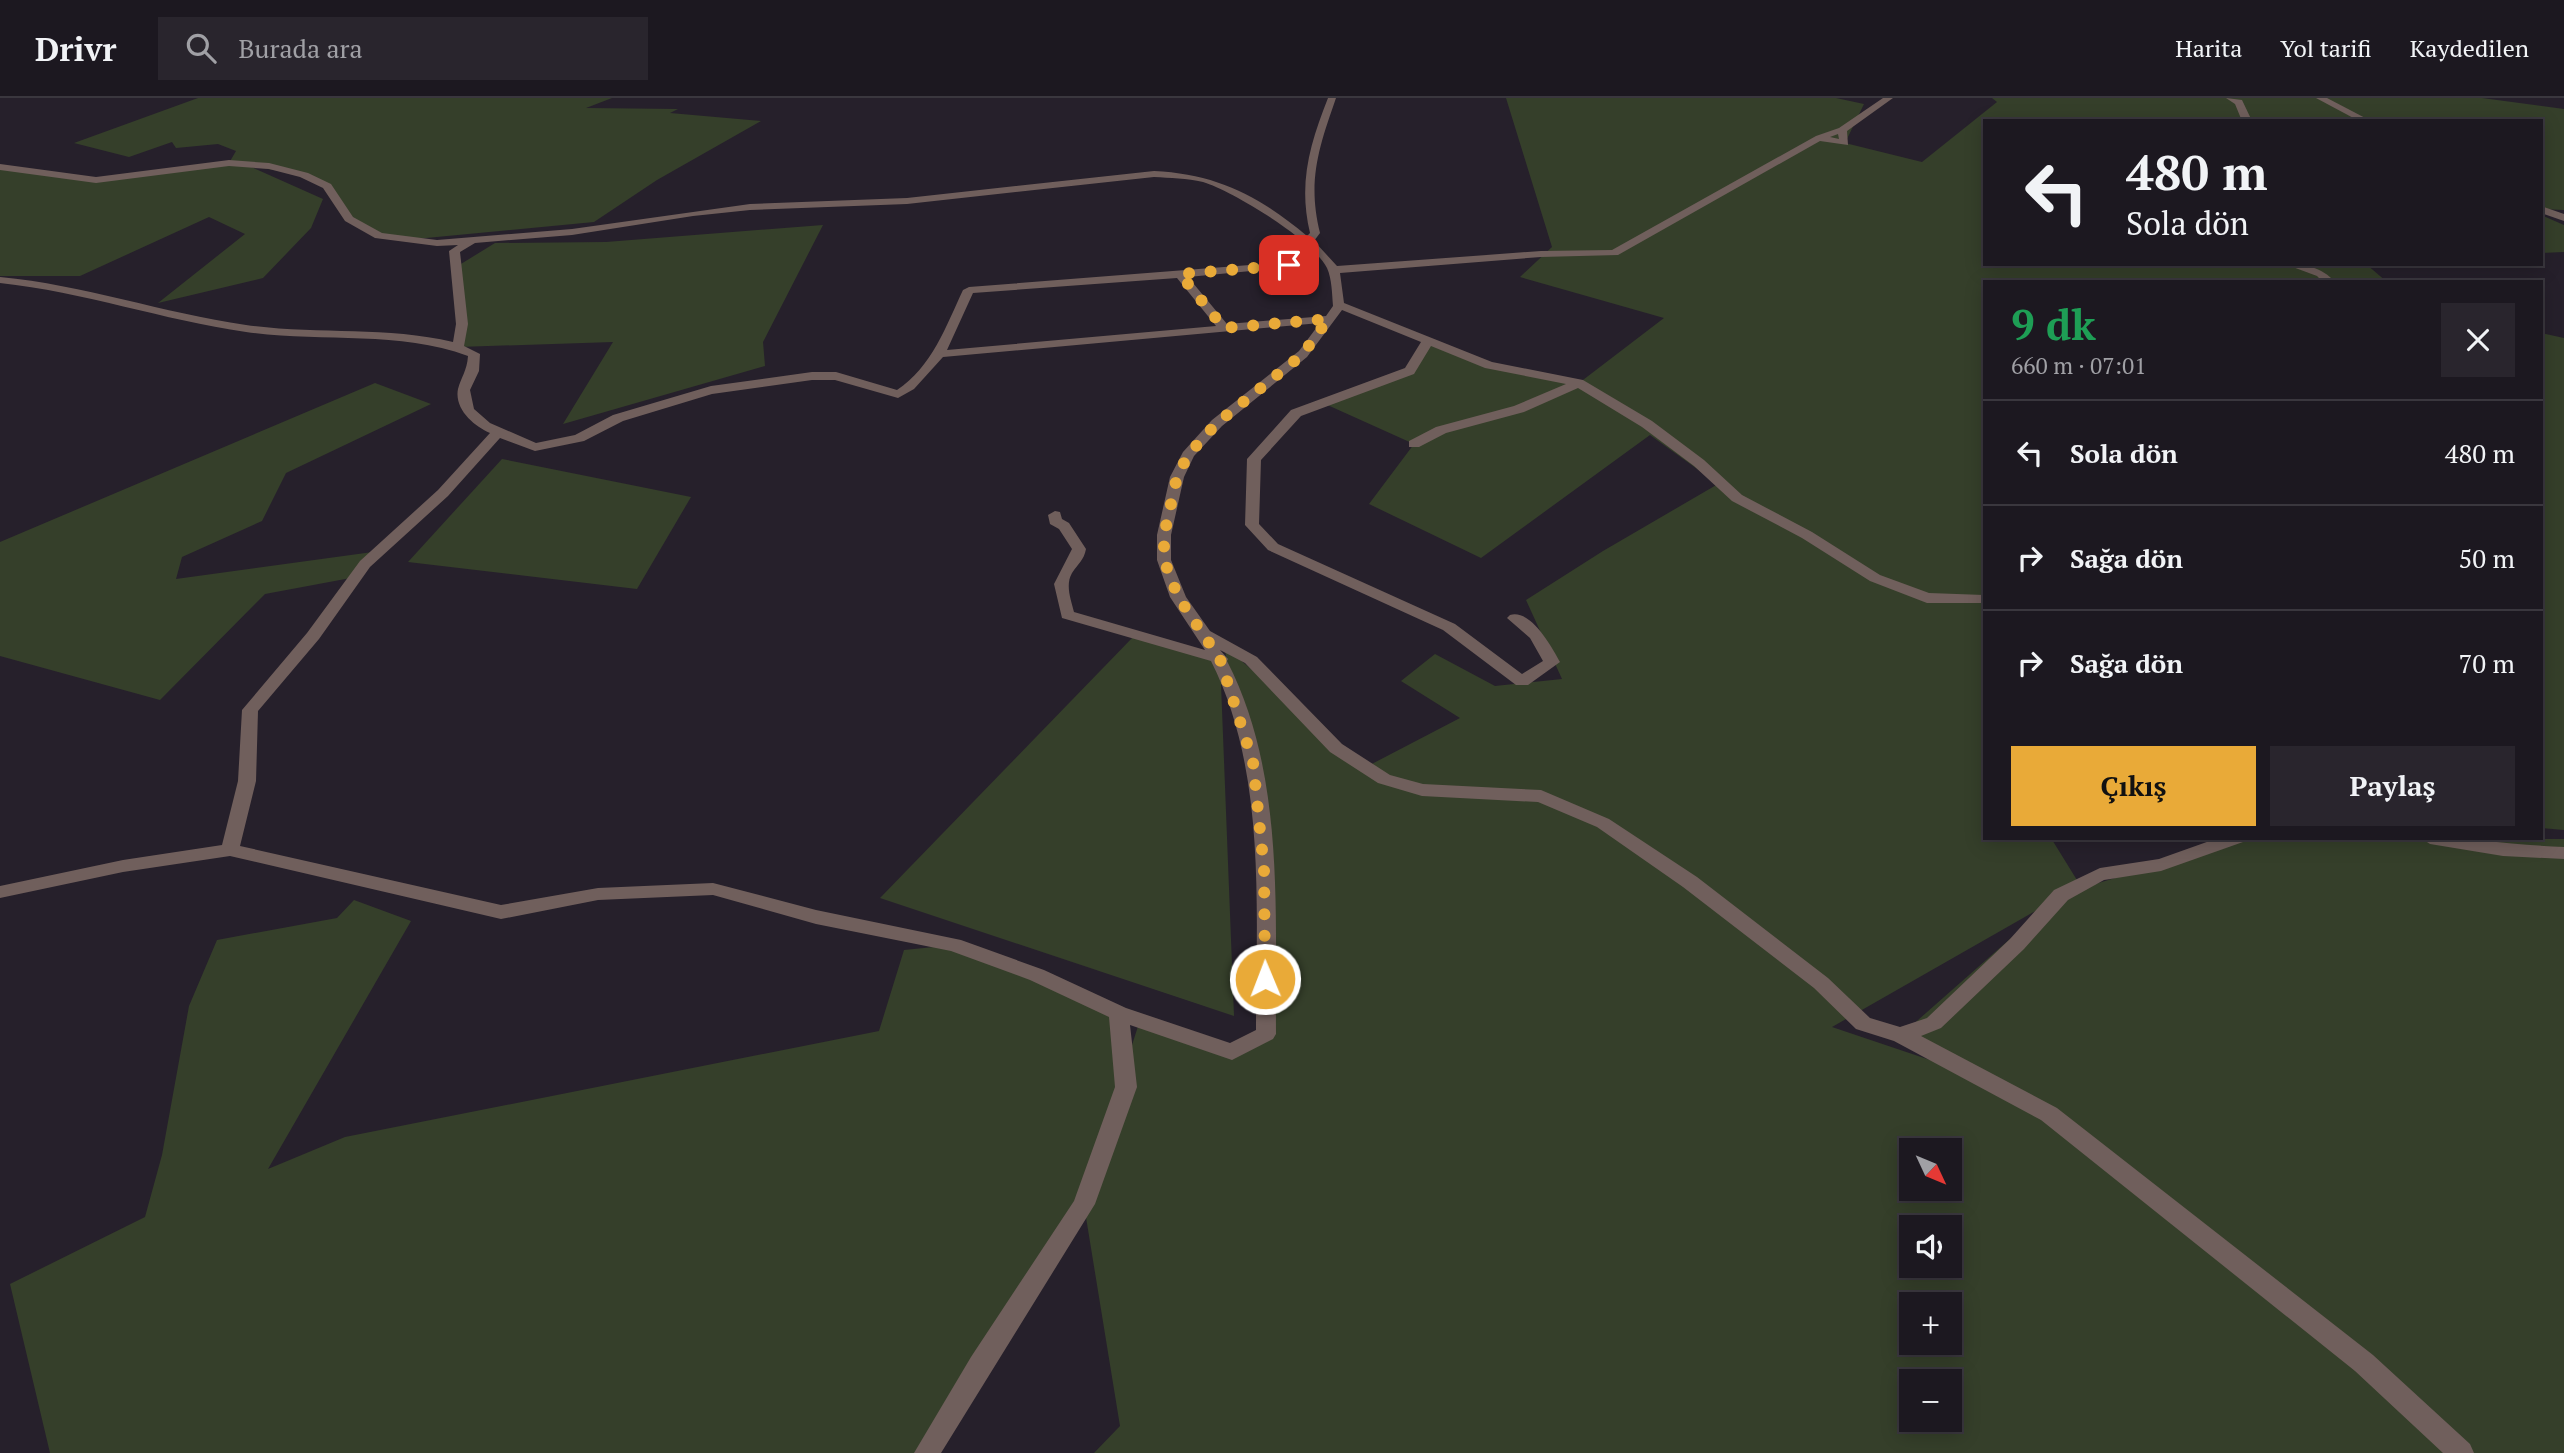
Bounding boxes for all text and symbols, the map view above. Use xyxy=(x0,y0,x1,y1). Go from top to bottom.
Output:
search box xyxy=(158,17,648,80)
text: Drivr xyxy=(35,27,116,70)
icon: search xyxy=(182,29,220,67)
text: Burada ara xyxy=(238,31,363,65)
text: Harita xyxy=(2175,32,2242,64)
text: Yol tarifi xyxy=(2280,32,2372,64)
text: Kaydedilen xyxy=(2410,32,2529,64)
text: 480 m xyxy=(2126,139,2268,204)
icon: left xyxy=(2011,147,2102,238)
text: Sola dön xyxy=(2126,202,2249,244)
pin xyxy=(1259,235,1319,295)
icon: arrive xyxy=(1270,246,1308,284)
text: 9 dk xyxy=(2011,296,2096,352)
button: close xyxy=(2441,303,2515,377)
text: 660 m · 07:01 xyxy=(2011,350,2146,381)
icon: left xyxy=(2011,434,2049,472)
text: Sola dön xyxy=(2070,436,2178,470)
text: 480 m xyxy=(2445,436,2515,470)
icon: right xyxy=(2011,539,2049,577)
text: Sağa dön xyxy=(2070,541,2183,575)
text: 50 m xyxy=(2459,541,2515,575)
icon: right xyxy=(2011,644,2049,682)
text: Sağa dön xyxy=(2070,646,2183,680)
text: 70 m xyxy=(2459,646,2515,680)
button: Çıkış xyxy=(2011,746,2256,826)
button: Paylaş xyxy=(2270,746,2515,826)
position arrow xyxy=(1228,942,1302,1016)
north arrow xyxy=(1899,1138,1962,1200)
map controls xyxy=(1899,1138,1962,1432)
button: sound xyxy=(1899,1215,1962,1278)
button: + xyxy=(1899,1292,1962,1355)
button: − xyxy=(1899,1369,1962,1432)

